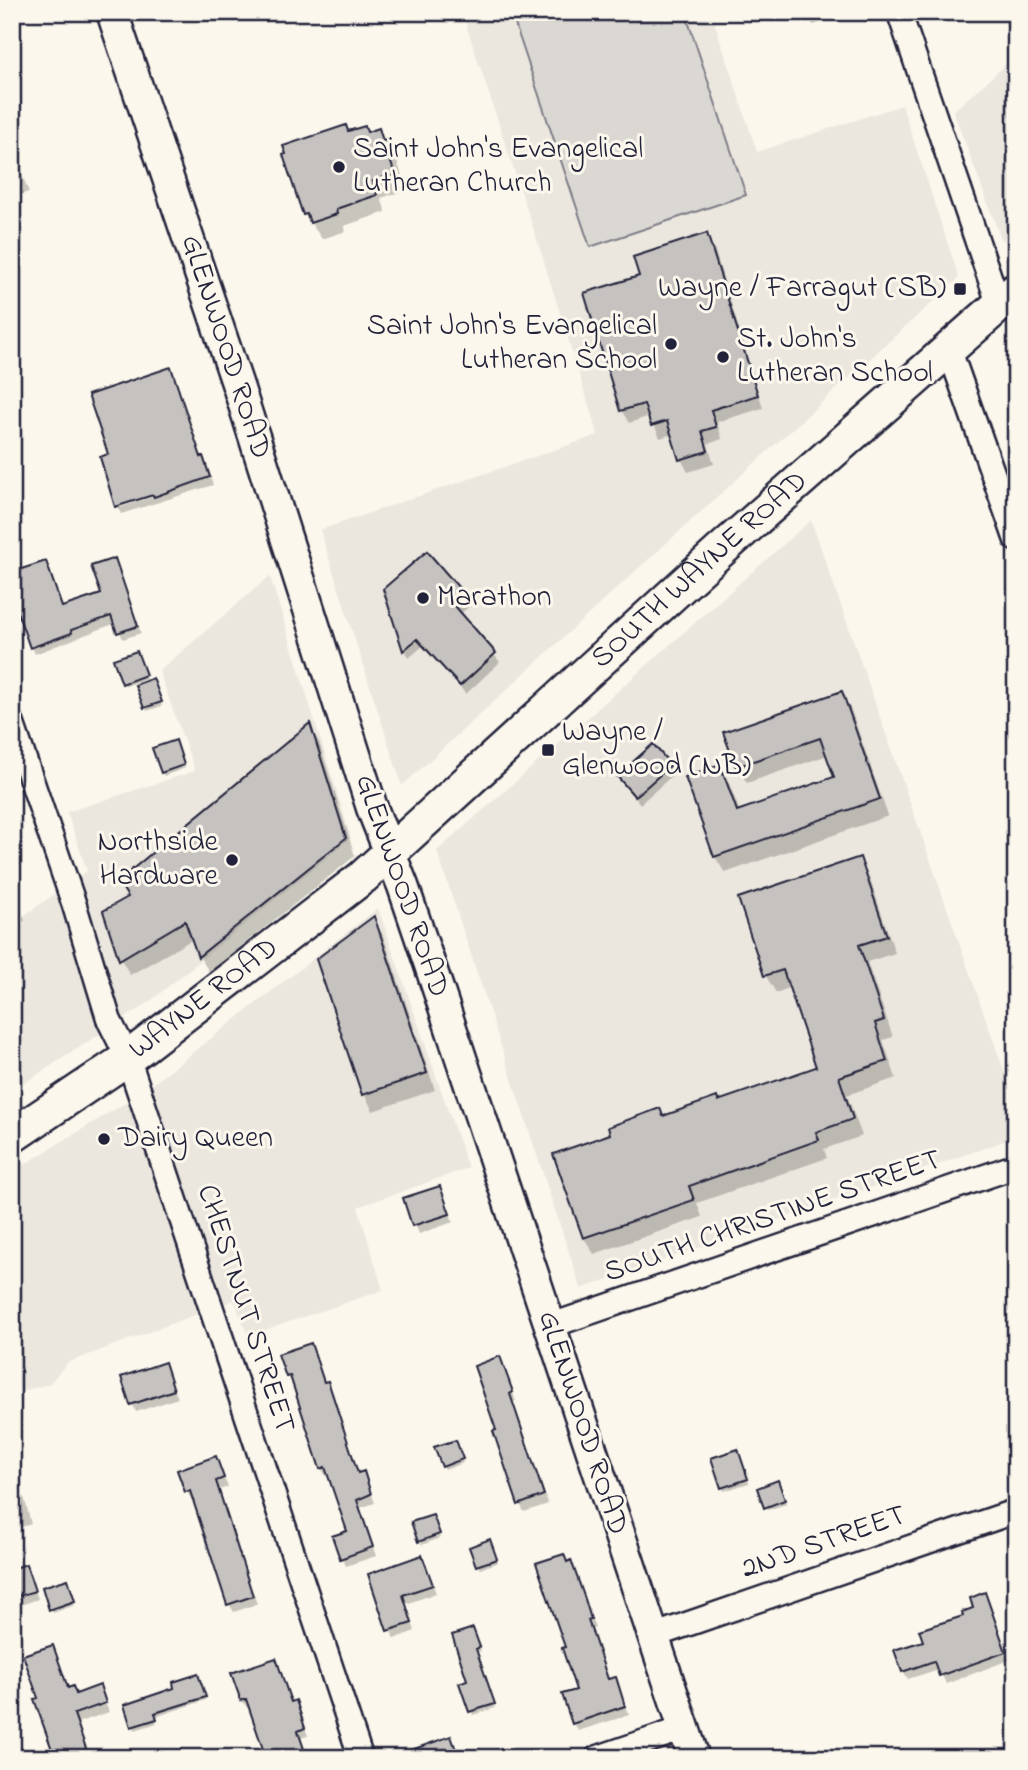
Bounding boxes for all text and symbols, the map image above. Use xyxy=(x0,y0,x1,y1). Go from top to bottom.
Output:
place label: Saint John's Evangelical Lutheran Church xyxy=(353,128,643,206)
marker: Saint John's Evangelical Lutheran Church xyxy=(331,159,347,175)
street label: GLENWOOD ROAD xyxy=(168,229,282,465)
place label: Wayne / Farragut (SB) xyxy=(658,267,946,311)
marker: Wayne / Farragut (SB) xyxy=(952,281,968,297)
place label: Saint John's Evangelical Lutheran School xyxy=(367,305,657,383)
place label: St. John's Lutheran School xyxy=(737,318,933,396)
marker: Saint John's Evangelical Lutheran School xyxy=(663,336,679,352)
marker: St. John's Lutheran School xyxy=(715,349,731,365)
street label: SOUTH WAYNE ROAD xyxy=(582,461,818,680)
place label: Marathon xyxy=(437,576,552,620)
marker: Marathon xyxy=(415,590,431,606)
place label: Wayne / Glenwood (NB) xyxy=(562,711,751,789)
marker: Wayne / Glenwood (NB) xyxy=(540,742,556,758)
street label: GLENWOOD ROAD xyxy=(342,768,460,1004)
place label: Northside Hardware xyxy=(98,821,219,899)
marker: Northside Hardware xyxy=(224,852,240,868)
street label: WAYNE ROAD xyxy=(120,927,288,1071)
place label: Dairy Queen xyxy=(117,1117,273,1161)
marker: Dairy Queen xyxy=(96,1131,112,1147)
street label: SOUTH CHRISTINE STREET xyxy=(599,1139,947,1295)
street label: CHESTNUT STREET xyxy=(184,1179,306,1439)
street label: GLENWOOD ROAD xyxy=(525,1305,639,1541)
street label: 2ND STREET xyxy=(736,1494,912,1592)

